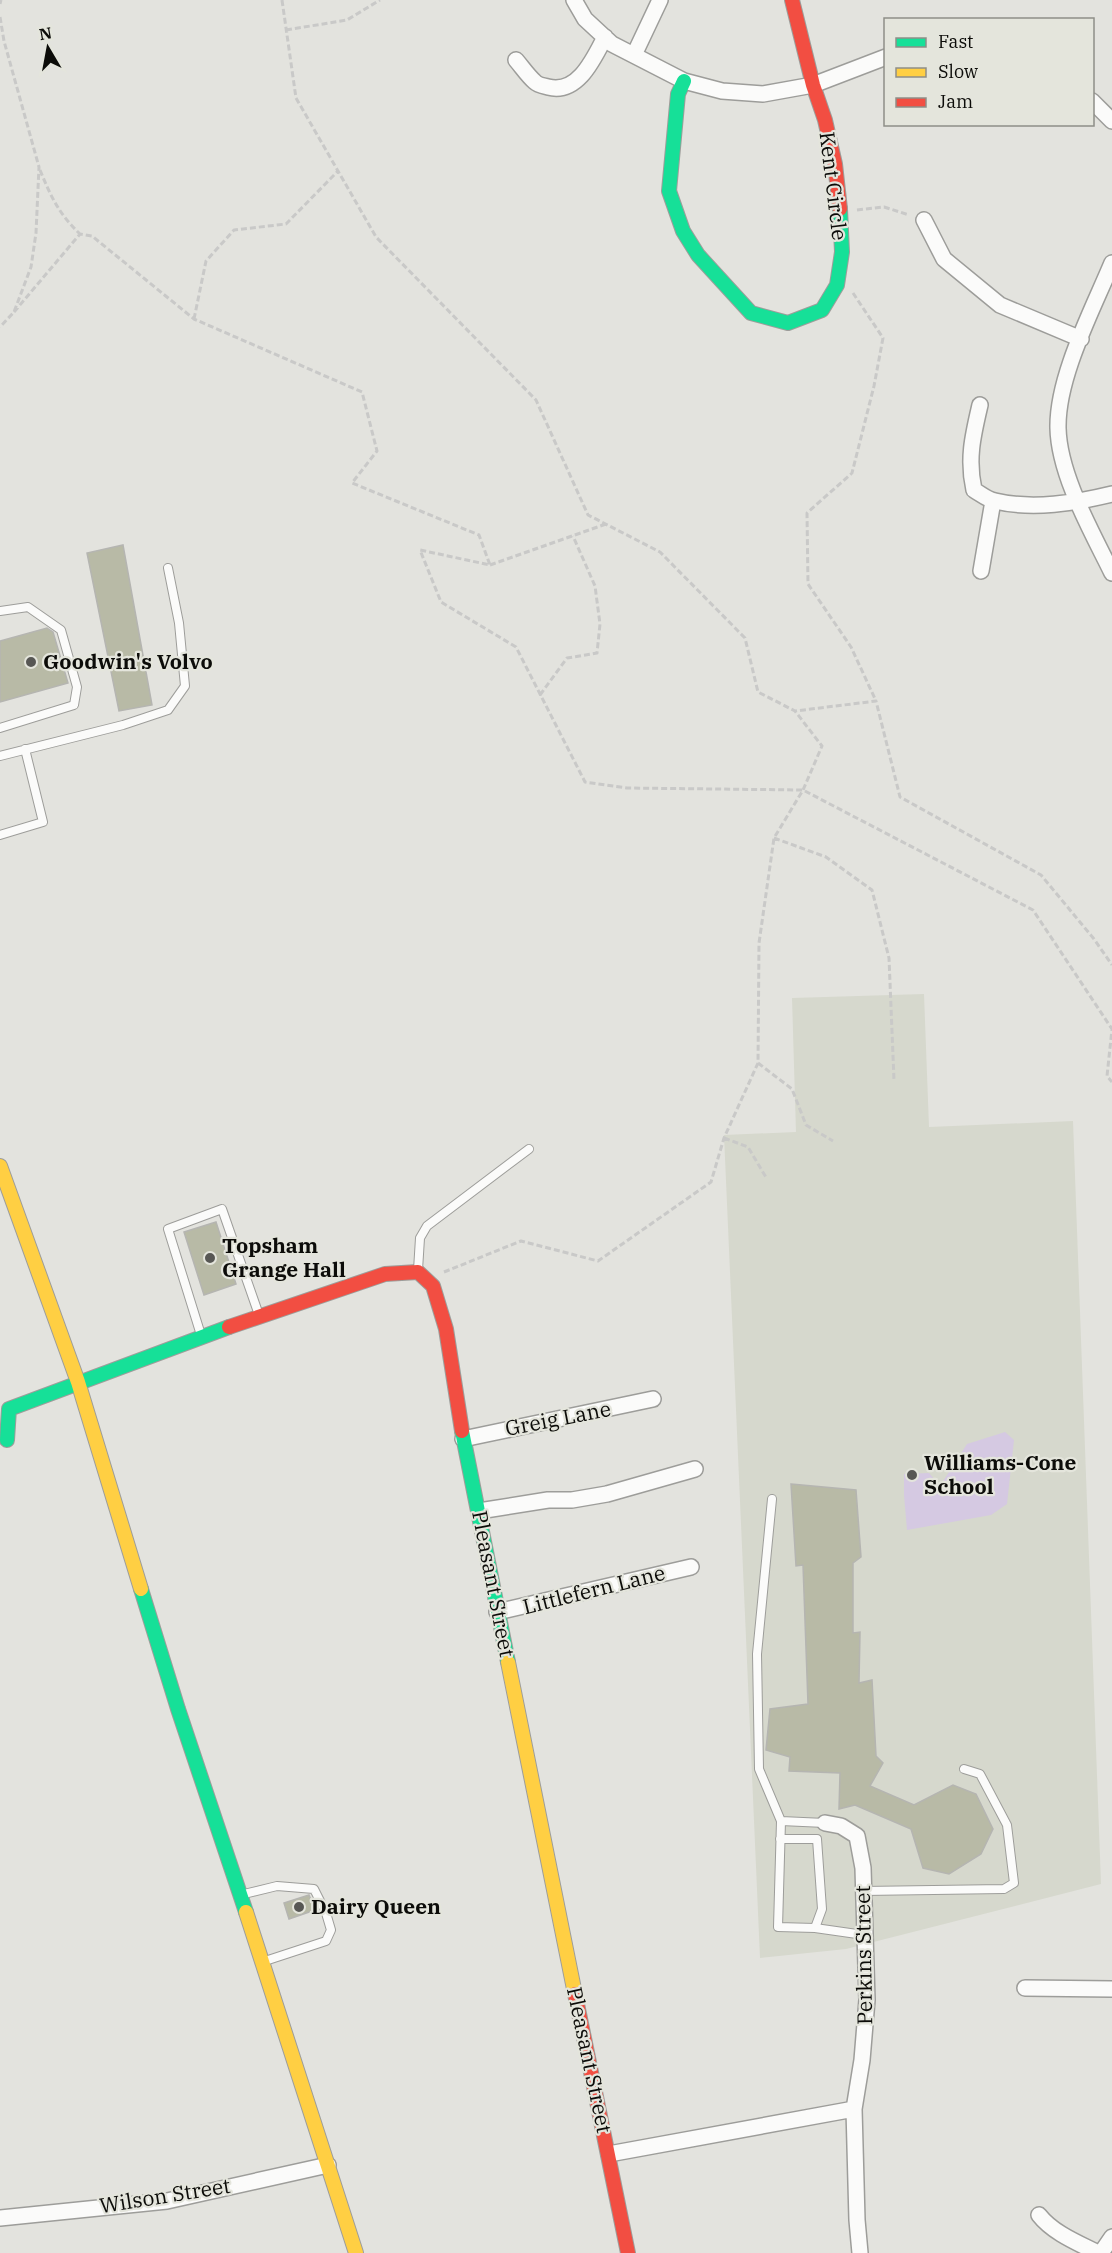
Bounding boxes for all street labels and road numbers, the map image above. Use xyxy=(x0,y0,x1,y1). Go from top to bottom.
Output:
street label: Kent Circle xyxy=(813,130,855,242)
street label: Greig Lane xyxy=(503,1394,613,1442)
street label: Pleasant Street xyxy=(466,1508,522,1659)
street label: Littlefern Lane xyxy=(520,1558,668,1620)
street label: Perkins Street xyxy=(848,1885,878,2025)
street label: Pleasant Street xyxy=(561,1984,619,2135)
street label: Wilson Street xyxy=(97,2171,232,2219)

